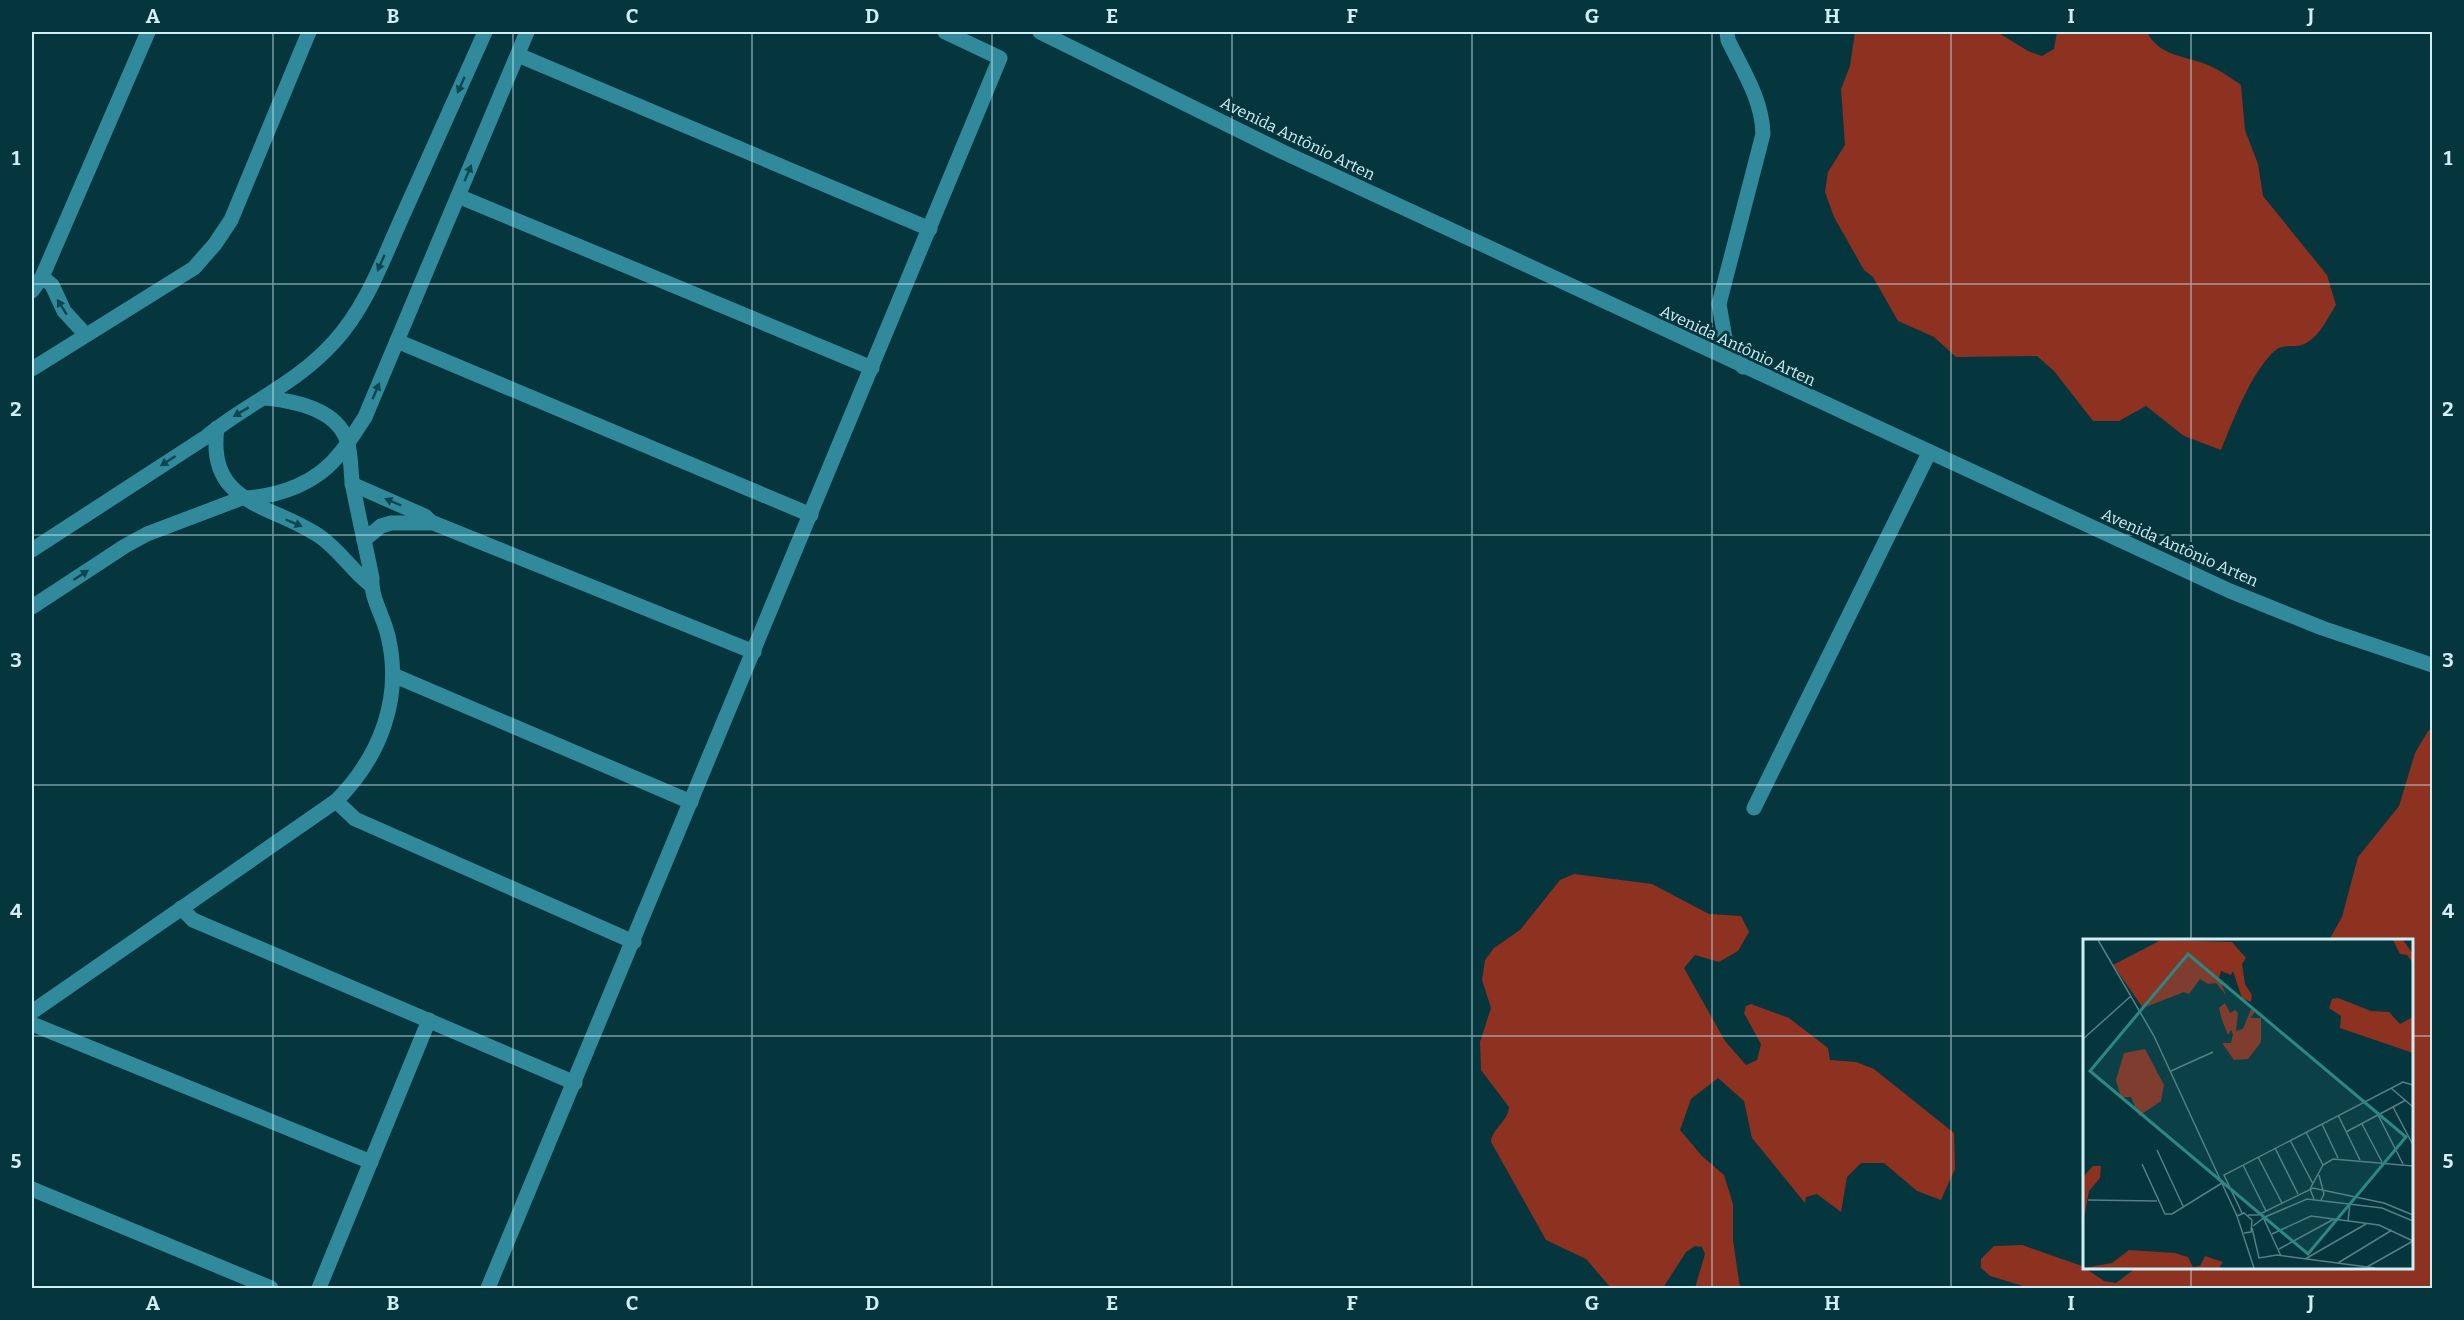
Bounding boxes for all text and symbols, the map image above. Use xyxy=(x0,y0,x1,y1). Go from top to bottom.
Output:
text: A xyxy=(146,4,161,28)
text: B xyxy=(387,4,400,28)
text: C xyxy=(626,4,638,28)
text: D xyxy=(865,4,879,28)
text: E xyxy=(1106,4,1118,28)
text: F xyxy=(1346,4,1358,28)
text: G xyxy=(1585,4,1599,28)
text: H xyxy=(1824,4,1840,28)
text: I xyxy=(2067,4,2075,28)
text: J xyxy=(2307,4,2315,28)
one-way arrow xyxy=(456,76,466,94)
street label: Avenida Antônio Arten xyxy=(1218,93,1378,184)
text: 1 xyxy=(12,146,21,170)
text: 1 xyxy=(2444,146,2453,170)
one-way arrow xyxy=(463,163,473,181)
one-way arrow xyxy=(377,254,386,271)
one-way arrow xyxy=(57,299,68,315)
street label: Avenida Antônio Arten xyxy=(1657,301,1819,390)
one-way arrow xyxy=(371,382,381,400)
text: 2 xyxy=(10,397,22,421)
text: 2 xyxy=(2442,397,2454,421)
one-way arrow xyxy=(233,406,249,417)
one-way arrow xyxy=(160,456,177,467)
one-way arrow xyxy=(383,497,401,507)
street label: Avenida Antônio Arten xyxy=(2099,504,2261,591)
one-way arrow xyxy=(286,518,304,528)
one-way arrow xyxy=(72,569,89,580)
text: 3 xyxy=(10,648,22,672)
text: 3 xyxy=(2442,648,2454,672)
text: 4 xyxy=(10,899,22,923)
text: 4 xyxy=(2442,899,2454,923)
inset map xyxy=(2083,939,2413,1269)
text: 5 xyxy=(11,1149,22,1173)
text: 5 xyxy=(2443,1149,2454,1173)
text: A xyxy=(146,1291,161,1315)
text: B xyxy=(387,1291,400,1315)
text: C xyxy=(626,1291,638,1315)
text: D xyxy=(865,1291,879,1315)
text: E xyxy=(1106,1291,1118,1315)
text: F xyxy=(1346,1291,1358,1315)
text: G xyxy=(1585,1291,1599,1315)
text: H xyxy=(1824,1291,1840,1315)
text: I xyxy=(2067,1291,2075,1315)
text: J xyxy=(2307,1291,2315,1315)

